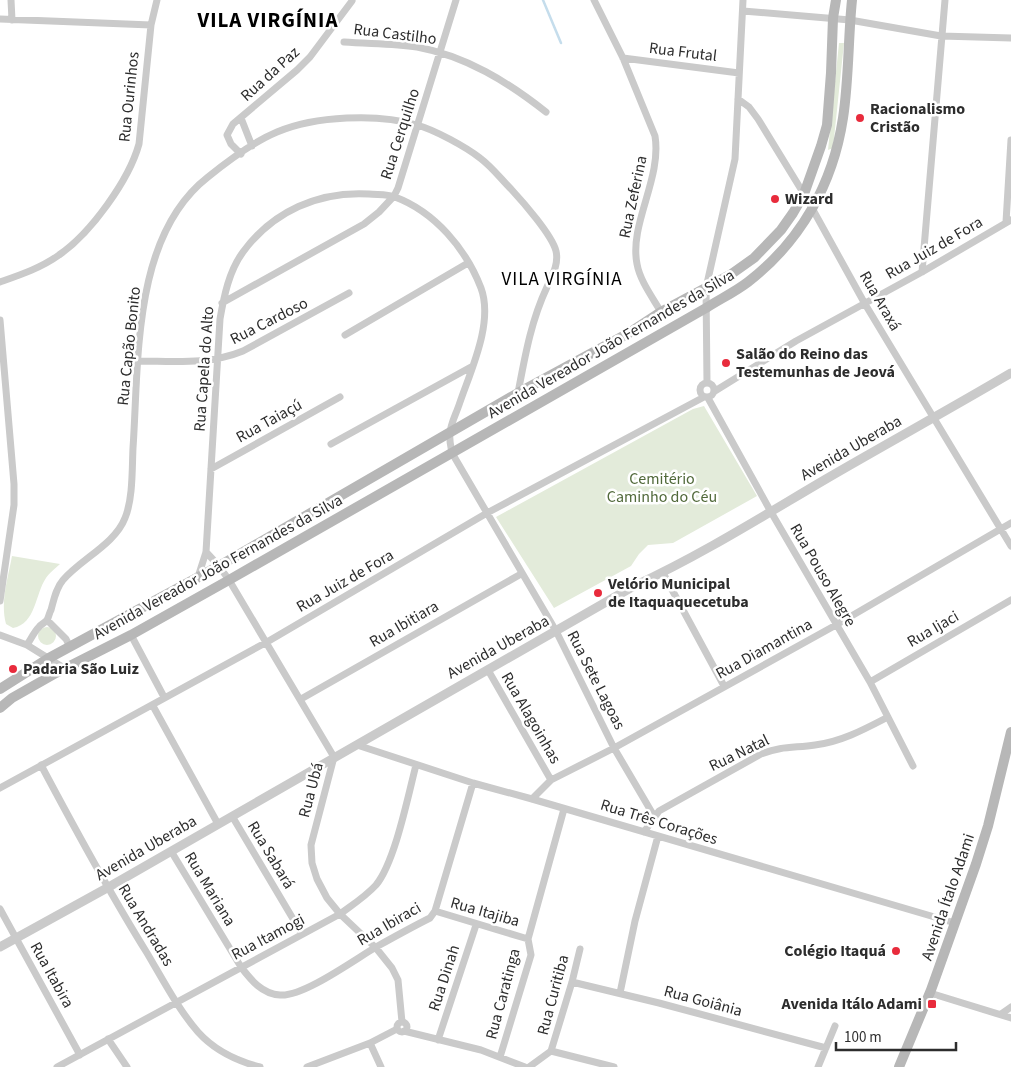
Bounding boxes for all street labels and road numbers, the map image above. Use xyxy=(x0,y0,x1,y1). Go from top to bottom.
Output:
street label: Rua Castilho xyxy=(352,18,438,50)
street label: Rua Frutal xyxy=(648,37,718,67)
street label: Rua da Paz xyxy=(236,41,304,106)
street label: Rua Ourinhos xyxy=(113,50,145,143)
street label: Rua Cerquilho xyxy=(375,86,425,182)
street label: Rua Zeferina xyxy=(614,154,652,240)
street label: Rua Juiz de Fora xyxy=(881,211,987,285)
street label: Avenida Vereador João Fernandes da Silva xyxy=(484,264,738,424)
street label: Rua Araxá xyxy=(854,267,906,335)
street label: Rua Capão Bonito xyxy=(112,285,146,407)
street label: Rua Cardoso xyxy=(226,292,312,350)
street label: Rua Capela do Alto xyxy=(189,305,219,433)
street label: Rua Taiaçú xyxy=(232,394,306,448)
street label: Avenida Uberaba xyxy=(796,410,906,486)
street label: Avenida Vereador João Fernandes da Silva xyxy=(90,489,346,645)
street label: Rua Pouso Alegre xyxy=(785,519,861,631)
street label: Rua Juiz de Fora xyxy=(292,544,398,618)
street label: Rua Ibitiara xyxy=(365,595,443,653)
street label: Rua Ijaci xyxy=(903,605,963,653)
street label: Avenida Uberaba xyxy=(443,610,553,684)
street label: Rua Diamantina xyxy=(712,613,816,685)
street label: Rua Sete Lagoas xyxy=(562,627,631,734)
street label: Rua Alagoinhas xyxy=(496,668,566,768)
street label: Rua Natal xyxy=(705,729,773,777)
street label: Rua Ubá xyxy=(293,760,329,820)
street label: Rua Três Corações xyxy=(598,794,721,850)
street label: Avenida Uberaba xyxy=(91,810,201,886)
street label: Rua Sabará xyxy=(242,817,300,893)
street label: Avenida Ítalo Adami xyxy=(916,831,980,963)
street label: Rua Mariana xyxy=(179,848,241,930)
street label: Rua Andradas xyxy=(113,880,179,970)
street label: Rua Itajiba xyxy=(448,892,522,932)
street label: Rua Ibiraci xyxy=(353,897,425,951)
street label: Rua Itamogi xyxy=(227,908,309,966)
street label: Rua Itabira xyxy=(25,938,79,1012)
street label: Rua Dinah xyxy=(423,942,465,1014)
street label: Rua Caratinga xyxy=(480,946,526,1042)
street label: Rua Curitiba xyxy=(532,952,574,1038)
street label: Rua Goiânia xyxy=(661,980,745,1022)

